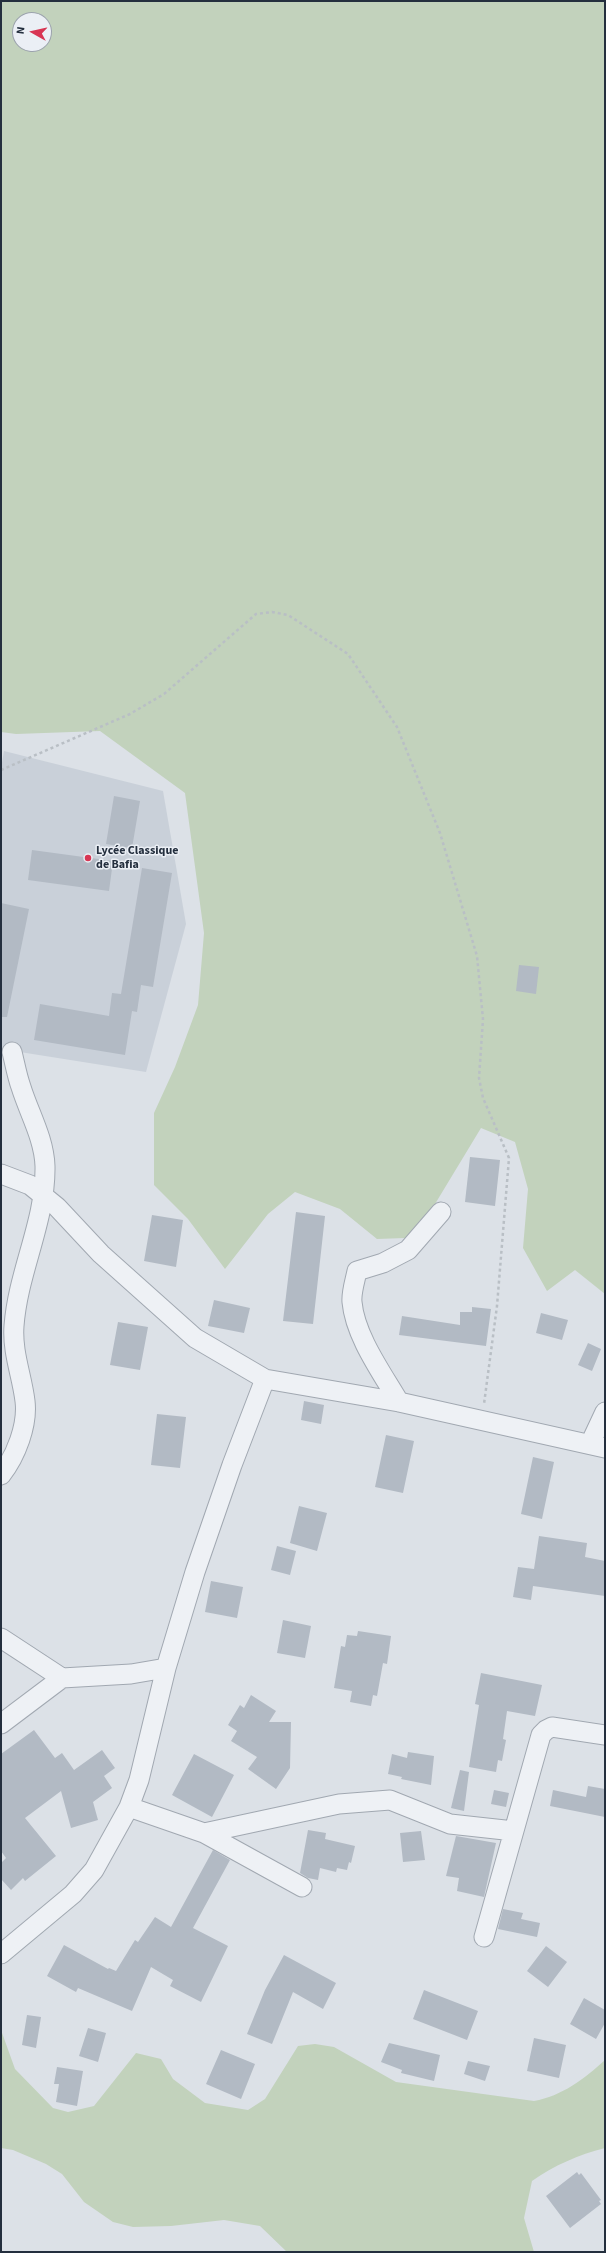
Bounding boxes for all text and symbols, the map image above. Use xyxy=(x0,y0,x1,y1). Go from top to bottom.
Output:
north arrow xyxy=(12,12,52,52)
text: N xyxy=(13,26,29,35)
place label: Lycée Classique de Bafia xyxy=(96,844,178,872)
marker: Lycée Classique de Bafia xyxy=(83,853,93,863)

